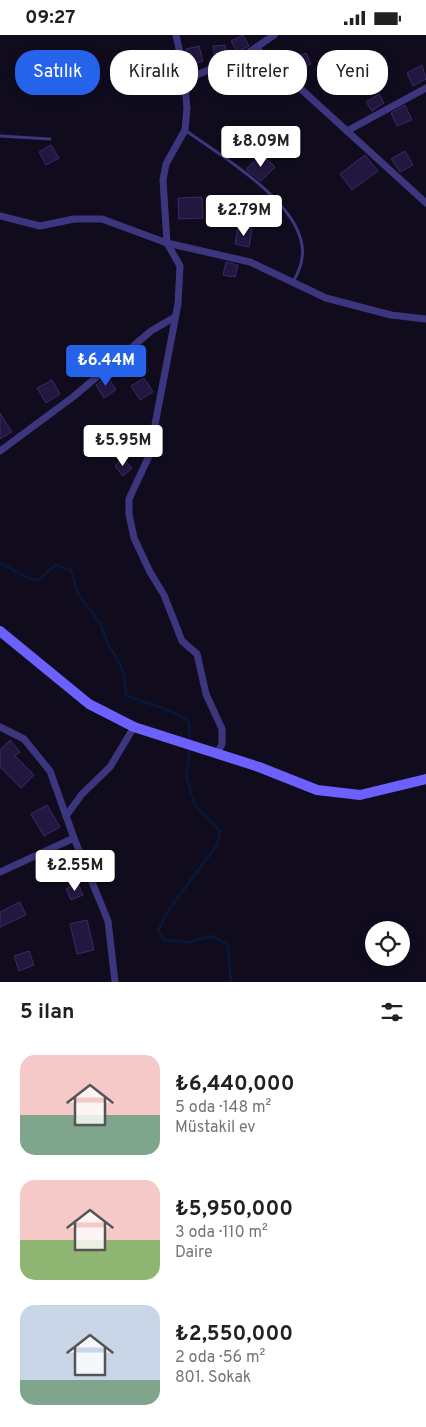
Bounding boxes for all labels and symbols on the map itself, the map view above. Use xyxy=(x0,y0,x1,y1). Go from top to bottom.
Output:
pin: ₺8.09M xyxy=(220,125,302,168)
pin: ₺2.79M xyxy=(203,195,285,237)
pin: ₺6.44M xyxy=(65,345,147,387)
pin: ₺5.95M xyxy=(82,425,164,467)
pin: ₺2.55M xyxy=(34,849,116,892)

